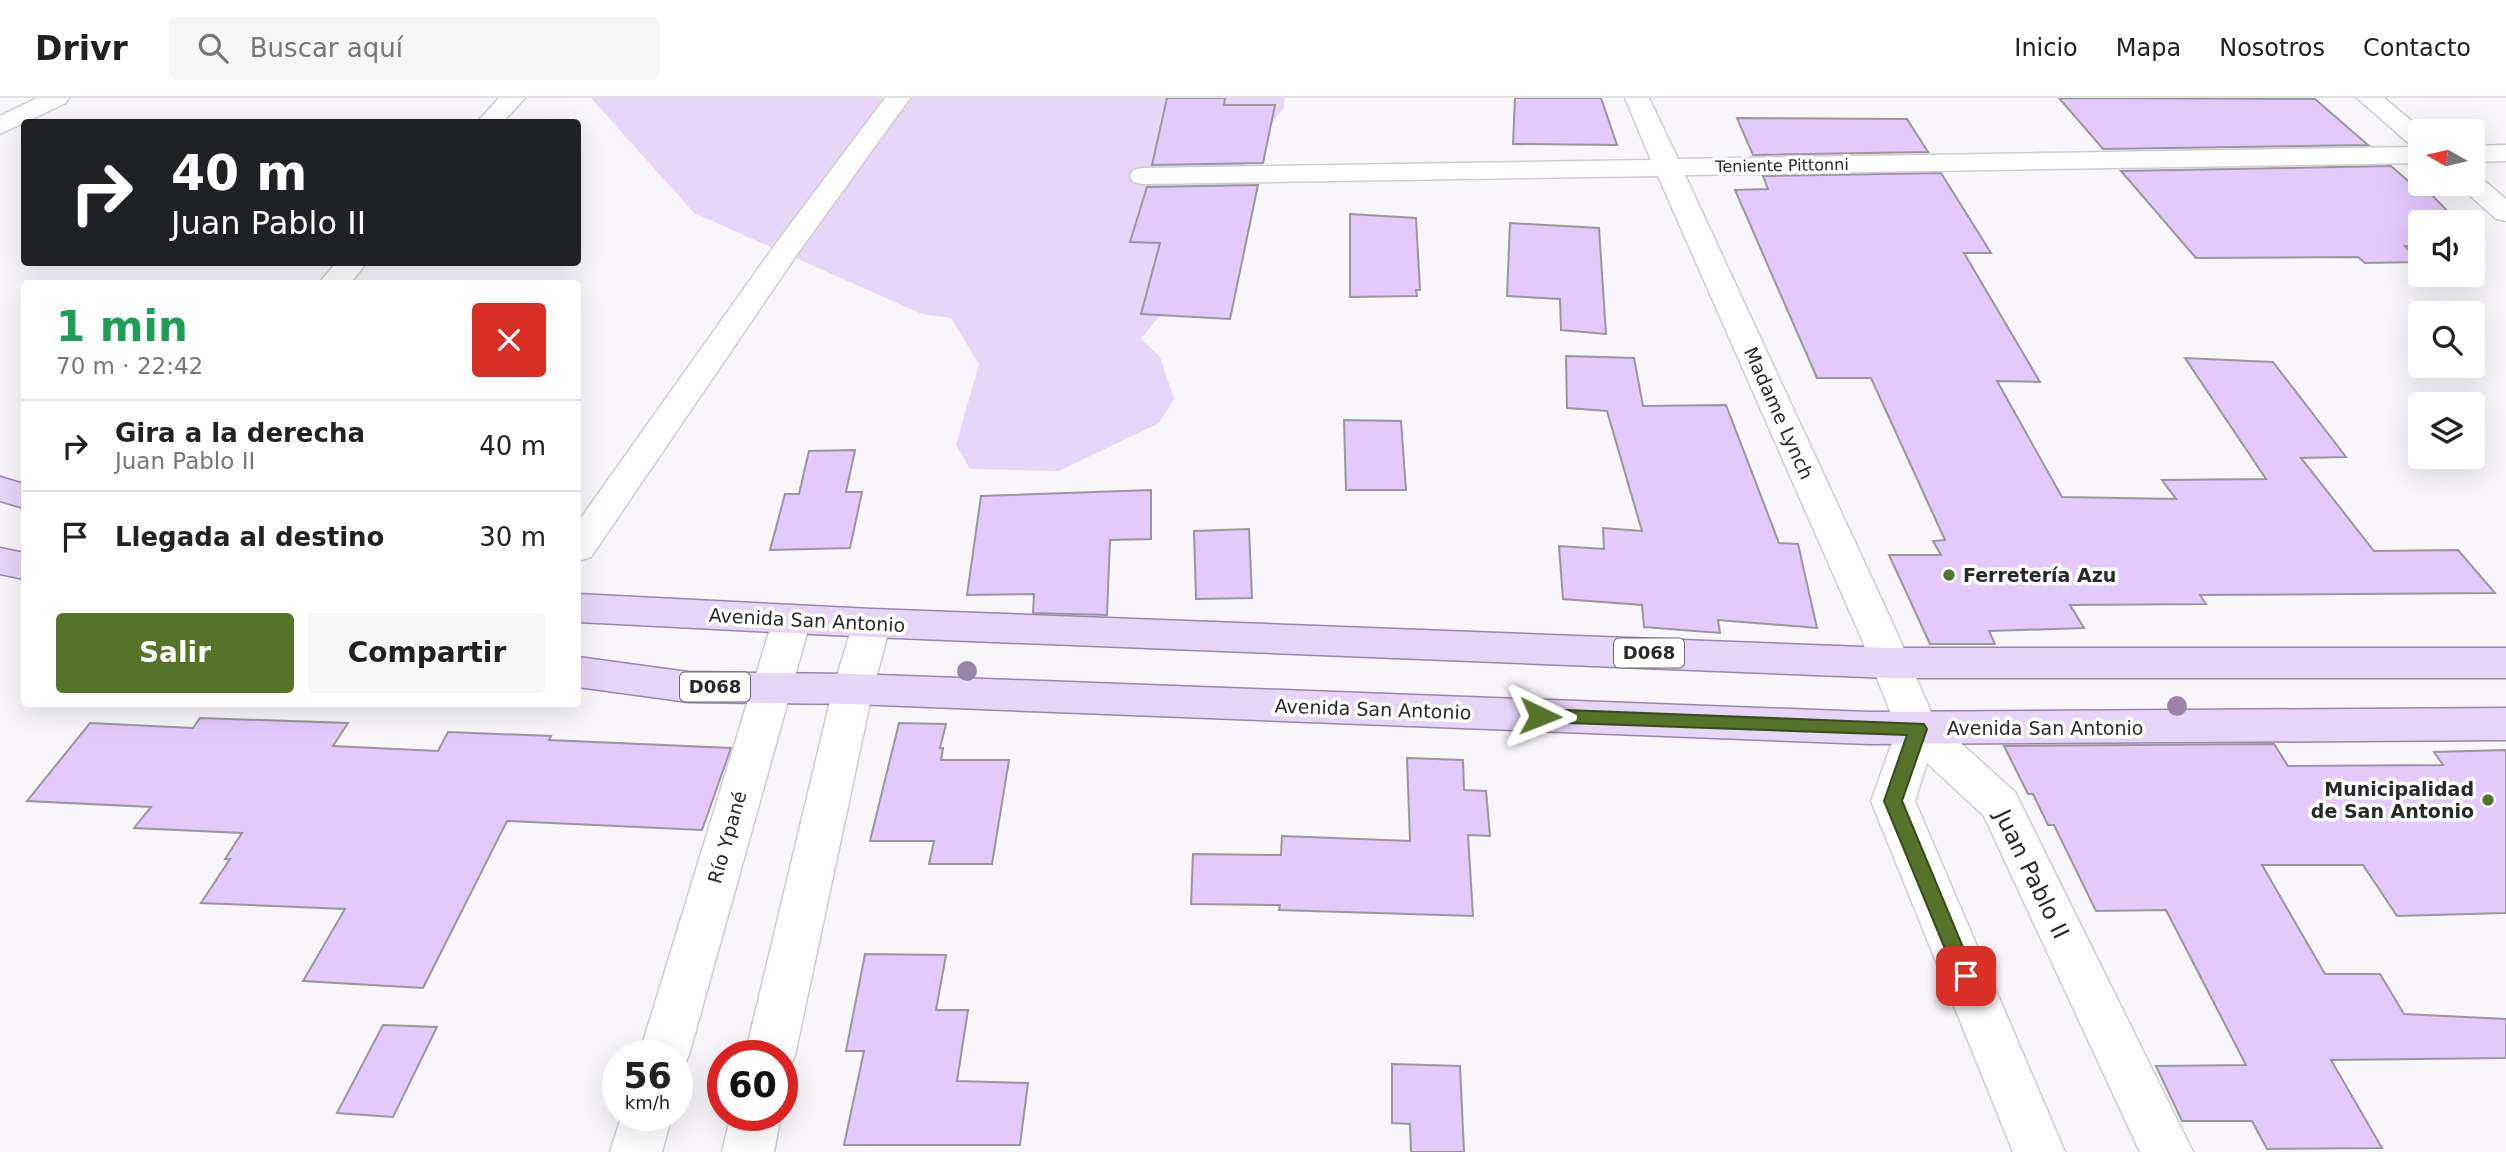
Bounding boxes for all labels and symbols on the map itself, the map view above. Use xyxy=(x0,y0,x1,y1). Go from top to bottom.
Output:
north arrow xyxy=(2408,119,2485,196)
street label: Teniente Pittonni xyxy=(1714,155,1849,176)
street label: Madame Lynch xyxy=(1740,343,1818,483)
place label: Ferretería Azu xyxy=(1963,564,2116,586)
marker: Ferretería Azu xyxy=(1941,567,1957,583)
street label: Avenida San Antonio xyxy=(708,604,906,636)
road number: D068 xyxy=(1614,638,1684,668)
road number: D068 xyxy=(680,672,750,702)
position arrow xyxy=(1503,679,1577,753)
street label: Avenida San Antonio xyxy=(1274,695,1472,723)
street label: Avenida San Antonio xyxy=(1947,717,2143,739)
place label: Municipalidad de San Antonio xyxy=(2311,778,2474,822)
street label: Río Ypané xyxy=(703,788,751,886)
marker: Municipalidad de San Antonio xyxy=(2480,792,2496,808)
street label: Juan Pablo II xyxy=(1989,803,2074,943)
pin xyxy=(1936,946,1996,1006)
speed limit sign: 60 xyxy=(707,1040,798,1131)

